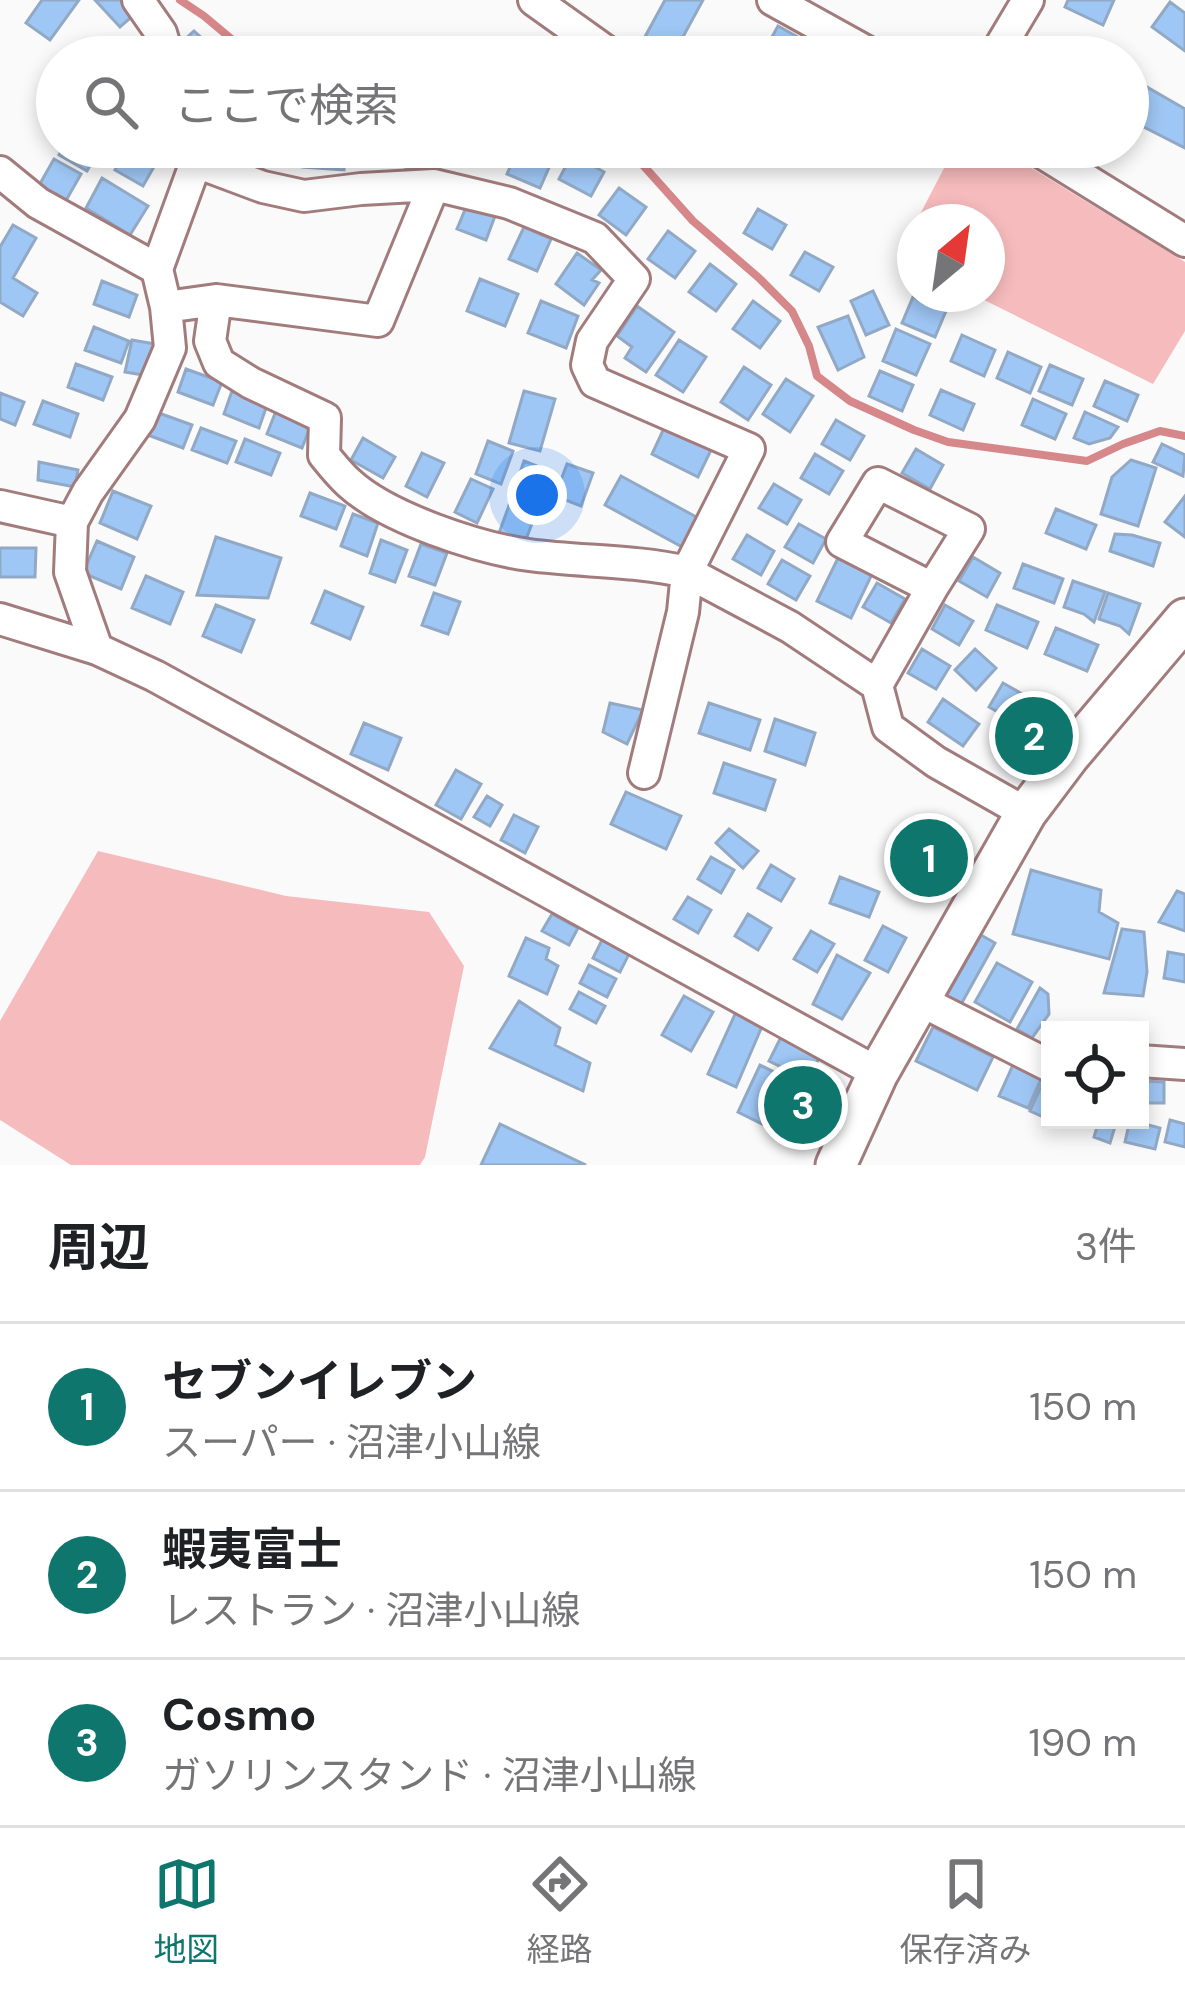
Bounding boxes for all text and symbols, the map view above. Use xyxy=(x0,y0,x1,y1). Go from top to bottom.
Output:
search box xyxy=(36,36,1149,168)
icon: search xyxy=(78,69,144,135)
text: ここで検索 xyxy=(174,76,399,135)
north arrow xyxy=(897,204,1005,312)
your location xyxy=(507,465,567,525)
pin: 2 xyxy=(995,691,1073,781)
pin: 1 xyxy=(890,813,968,903)
map controls xyxy=(1041,1021,1149,1129)
button: locate xyxy=(1041,1021,1149,1129)
pin: 3 xyxy=(764,1060,842,1150)
text: 周辺 xyxy=(48,1214,150,1281)
text: 3件 xyxy=(1075,1221,1137,1272)
text: セブンイレブン xyxy=(162,1352,477,1411)
text: 1 xyxy=(80,1381,94,1432)
text: 150 m xyxy=(1029,1381,1137,1432)
text: スーパー · 沼津小山線 xyxy=(162,1417,541,1468)
text: 蝦夷富士 xyxy=(162,1520,342,1579)
text: 2 xyxy=(76,1549,98,1600)
text: 150 m xyxy=(1029,1549,1137,1600)
text: レストラン · 沼津小山線 xyxy=(162,1585,580,1636)
text: Cosmo xyxy=(162,1685,316,1744)
text: 3 xyxy=(75,1717,99,1768)
text: 190 m xyxy=(1029,1717,1137,1768)
text: ガソリンスタンド · 沼津小山線 xyxy=(162,1750,697,1801)
tab: 地図 xyxy=(154,1851,220,1971)
tab: 経路 xyxy=(527,1851,593,1971)
tab: 保存済み xyxy=(900,1851,1032,1971)

